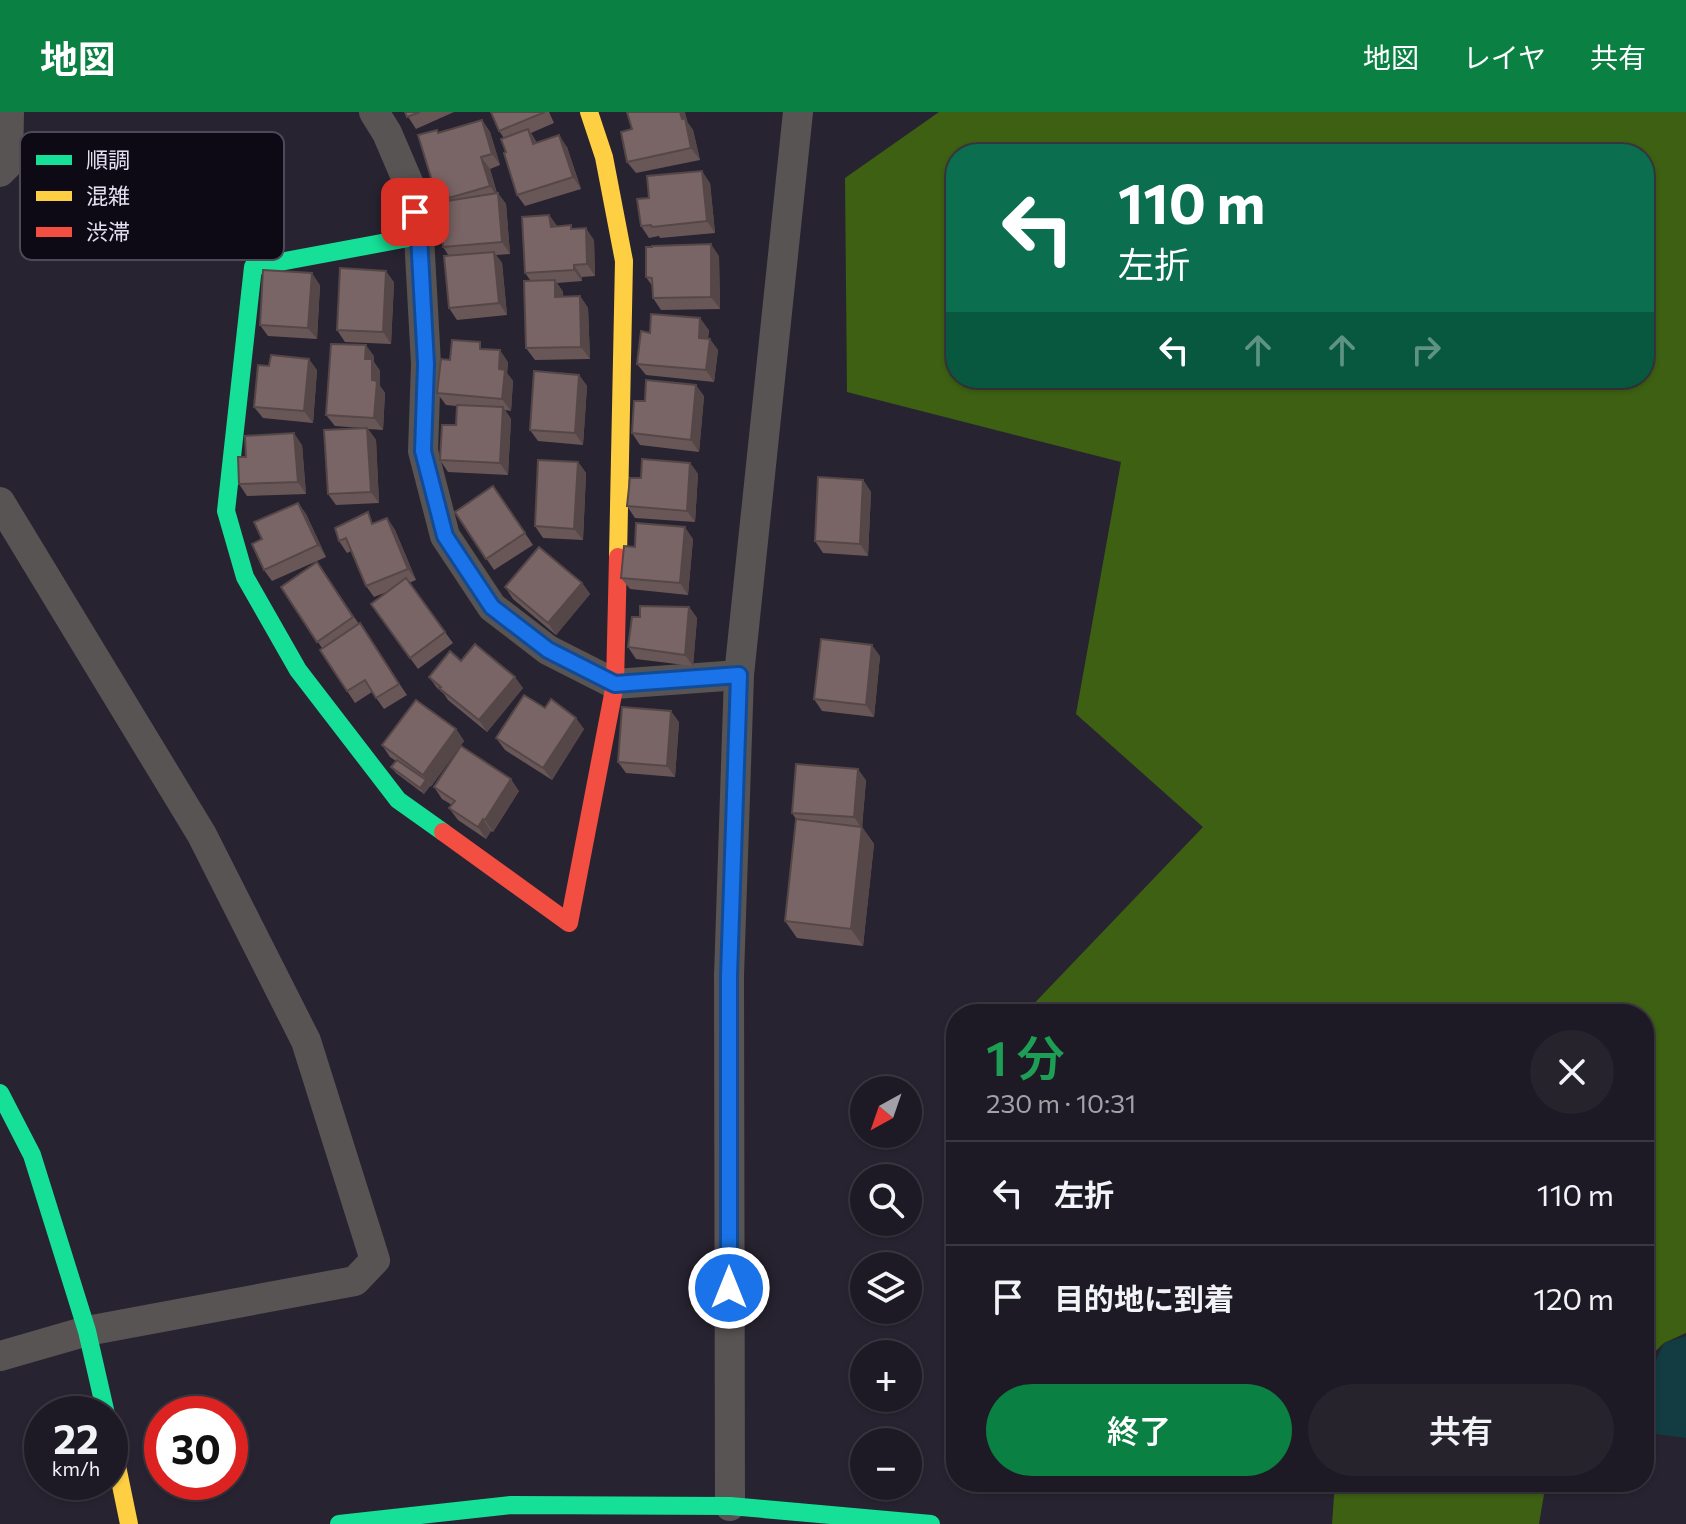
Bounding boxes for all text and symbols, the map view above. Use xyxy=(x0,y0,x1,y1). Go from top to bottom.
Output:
text: 地図 xyxy=(40,34,116,81)
text: 地図 xyxy=(1363,40,1419,74)
text: レイヤ xyxy=(1463,40,1546,74)
text: 共有 xyxy=(1590,40,1646,74)
legend xyxy=(20,132,284,260)
text: 順調 xyxy=(86,146,130,173)
text: 110 m xyxy=(1118,167,1265,236)
icon: left xyxy=(986,176,1090,280)
pin xyxy=(381,178,449,246)
text: 混雑 xyxy=(86,182,130,209)
icon: arrive xyxy=(393,190,437,234)
text: 渋滞 xyxy=(86,218,130,245)
text: 左折 xyxy=(1118,241,1190,285)
icon: left xyxy=(1152,328,1196,372)
icon: ahead xyxy=(1236,328,1280,372)
icon: ahead xyxy=(1320,328,1364,372)
icon: right xyxy=(1404,328,1448,372)
text: 1 分 xyxy=(986,1027,1065,1086)
button: close xyxy=(1530,1030,1614,1114)
north arrow xyxy=(850,1076,922,1148)
map controls xyxy=(850,1076,922,1500)
text: 230 m · 10:31 xyxy=(986,1087,1136,1118)
button: search xyxy=(850,1164,922,1236)
icon: left xyxy=(986,1171,1030,1215)
text: 左折 xyxy=(1054,1175,1114,1212)
text: 110 m xyxy=(1537,1175,1614,1212)
position arrow xyxy=(687,1246,771,1330)
button: layers xyxy=(850,1252,922,1324)
icon: arrive xyxy=(986,1275,1030,1319)
text: 目的地に到着 xyxy=(1054,1279,1234,1316)
text: 120 m xyxy=(1533,1279,1614,1316)
button: + xyxy=(850,1340,922,1412)
button: 終了 xyxy=(986,1384,1292,1476)
button: 共有 xyxy=(1308,1384,1614,1476)
speed limit sign: 30 xyxy=(144,1396,248,1500)
text: 22 xyxy=(53,1413,99,1462)
button: − xyxy=(850,1428,922,1500)
text: km/h xyxy=(52,1456,100,1480)

